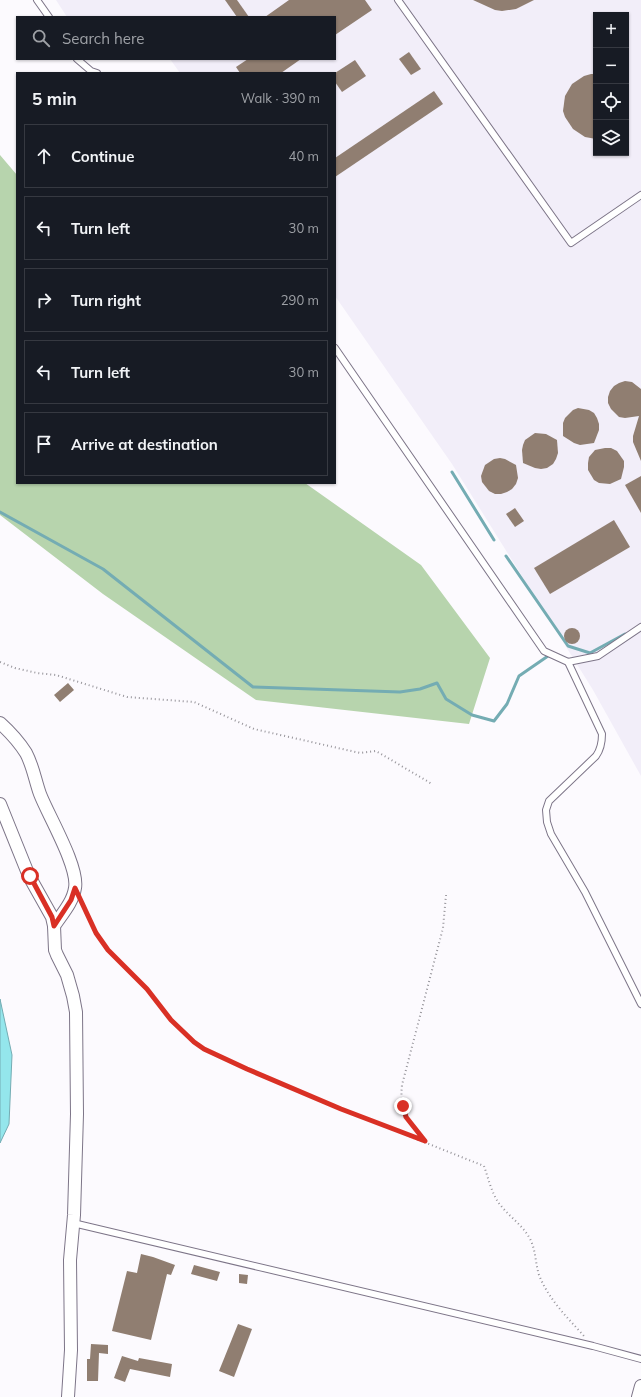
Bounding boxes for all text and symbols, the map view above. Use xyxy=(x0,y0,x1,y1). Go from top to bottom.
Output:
map controls xyxy=(593,12,629,156)
button: + xyxy=(593,12,629,48)
search box xyxy=(16,16,336,60)
icon: search xyxy=(30,27,52,49)
text: Search here xyxy=(62,29,144,48)
button: − xyxy=(593,48,629,84)
button: locate xyxy=(593,84,629,120)
text: 5 min xyxy=(32,88,77,109)
text: Walk · 390 m xyxy=(241,90,320,106)
button: layers xyxy=(593,120,629,156)
icon: ahead xyxy=(33,145,55,167)
text: Continue xyxy=(71,147,134,166)
text: 40 m xyxy=(289,148,319,164)
icon: left xyxy=(33,217,55,239)
text: Turn left xyxy=(71,219,130,238)
text: 30 m xyxy=(289,220,319,236)
icon: right xyxy=(33,289,55,311)
text: Turn right xyxy=(71,291,141,310)
text: 290 m xyxy=(281,292,319,308)
icon: left xyxy=(33,361,55,383)
text: Turn left xyxy=(71,363,130,382)
text: 30 m xyxy=(289,364,319,380)
icon: arrive xyxy=(33,433,55,455)
text: Arrive at destination xyxy=(71,435,218,454)
route start xyxy=(21,867,39,885)
route end xyxy=(394,1097,412,1115)

